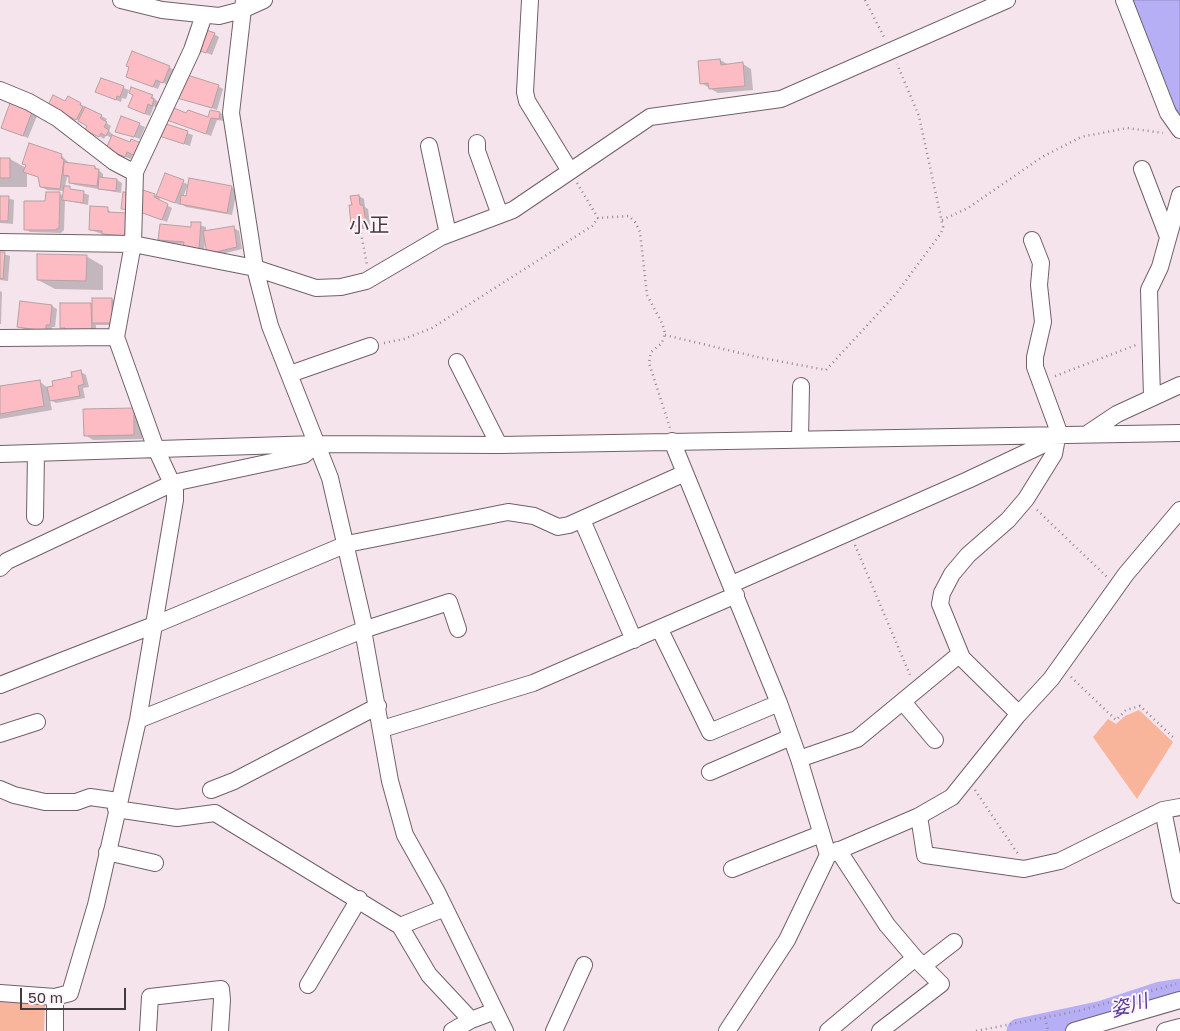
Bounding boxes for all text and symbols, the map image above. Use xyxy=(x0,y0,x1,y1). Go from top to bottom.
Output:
district label: 小正 xyxy=(349,214,389,238)
scale bar xyxy=(22,978,129,1010)
text: 50 m xyxy=(28,988,63,1006)
water label: 姿川 xyxy=(1108,990,1150,1022)

